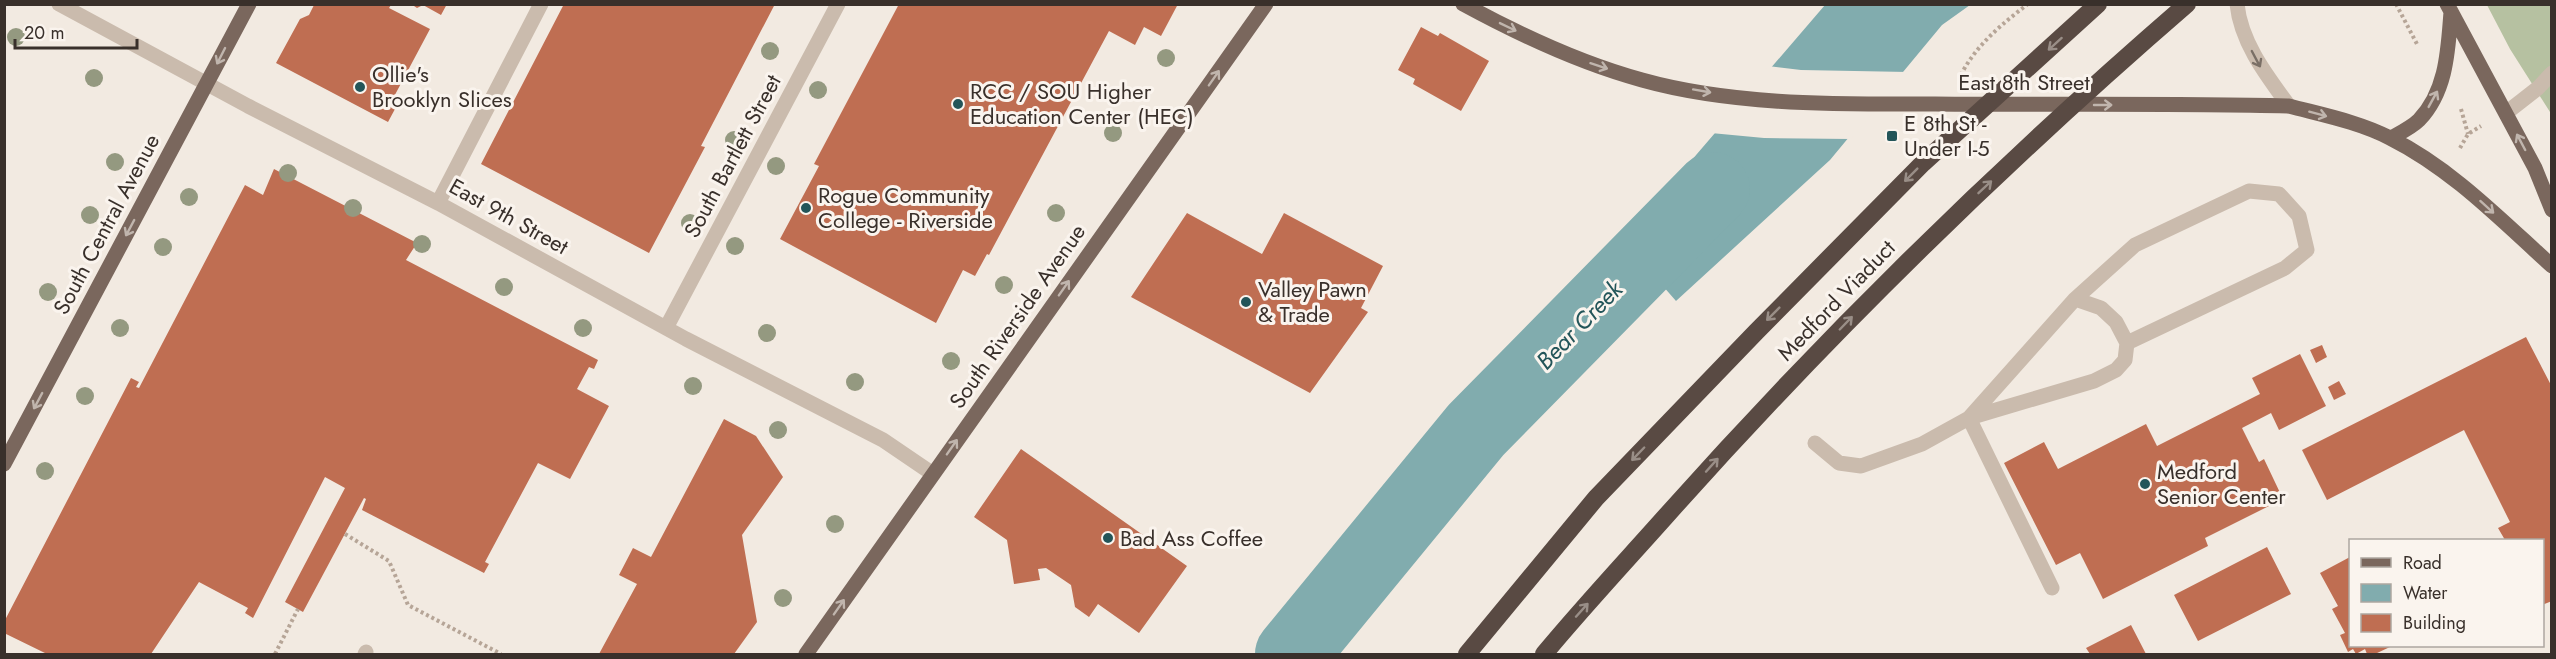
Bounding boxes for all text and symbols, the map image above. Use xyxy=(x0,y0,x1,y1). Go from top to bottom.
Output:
scale bar xyxy=(15,12,136,50)
text: 20 m xyxy=(24,20,64,46)
one-way arrow xyxy=(1499,22,1517,34)
one-way arrow xyxy=(2047,37,2062,51)
one-way arrow xyxy=(215,47,227,64)
one-way arrow xyxy=(2251,49,2263,67)
place label: Ollie's Brooklyn Slices xyxy=(372,58,512,115)
one-way arrow xyxy=(1589,62,1608,73)
street label: East 8th Street xyxy=(1958,66,2090,98)
street label: South Bartlett Street xyxy=(675,68,789,243)
one-way arrow xyxy=(1208,70,1220,86)
place label: RCC / SOU Higher Education Center (HEC) xyxy=(970,75,1194,132)
marker: Ollie's Brooklyn Slices xyxy=(353,80,367,94)
one-way arrow xyxy=(1691,86,1711,97)
one-way arrow xyxy=(2427,91,2439,108)
marker: RCC / SOU Higher Education Center (HEC) xyxy=(951,97,965,111)
one-way arrow xyxy=(2093,99,2113,110)
place label: E 8th St - Under I-5 xyxy=(1904,107,1990,164)
one-way arrow xyxy=(2309,109,2328,120)
street label: South Central Avenue xyxy=(45,128,167,320)
marker: E 8th St - Under I-5 xyxy=(1885,129,1899,143)
one-way arrow xyxy=(2515,134,2527,151)
one-way arrow xyxy=(1903,168,1918,183)
street label: East 9th Street xyxy=(444,170,575,262)
place label: Rogue Community College - Riverside xyxy=(818,179,993,236)
one-way arrow xyxy=(1978,180,1993,194)
one-way arrow xyxy=(2479,200,2494,214)
marker: Rogue Community College - Riverside xyxy=(799,201,813,215)
street label: South Riverside Avenue xyxy=(941,217,1093,415)
one-way arrow xyxy=(123,219,135,237)
street label: Medford Viaduct xyxy=(1770,232,1903,368)
water label: Bear Creek xyxy=(1528,272,1631,377)
place label: Valley Pawn & Trade xyxy=(1258,273,1367,330)
one-way arrow xyxy=(1058,281,1070,297)
marker: Valley Pawn & Trade xyxy=(1239,295,1253,309)
one-way arrow xyxy=(1766,306,1781,321)
one-way arrow xyxy=(1839,316,1853,331)
one-way arrow xyxy=(32,391,43,409)
one-way arrow xyxy=(946,440,958,456)
one-way arrow xyxy=(1631,447,1645,462)
place label: Medford Senior Center xyxy=(2157,455,2286,512)
one-way arrow xyxy=(1705,457,1719,472)
marker: Medford Senior Center xyxy=(2138,477,2152,491)
place label: Bad Ass Coffee xyxy=(1120,522,1263,554)
marker: Bad Ass Coffee xyxy=(1101,531,1115,545)
legend xyxy=(2349,539,2544,647)
text: Road xyxy=(2403,550,2442,576)
text: Water xyxy=(2403,580,2448,606)
one-way arrow xyxy=(833,599,845,615)
one-way arrow xyxy=(1575,603,1589,618)
text: Building xyxy=(2403,610,2466,636)

